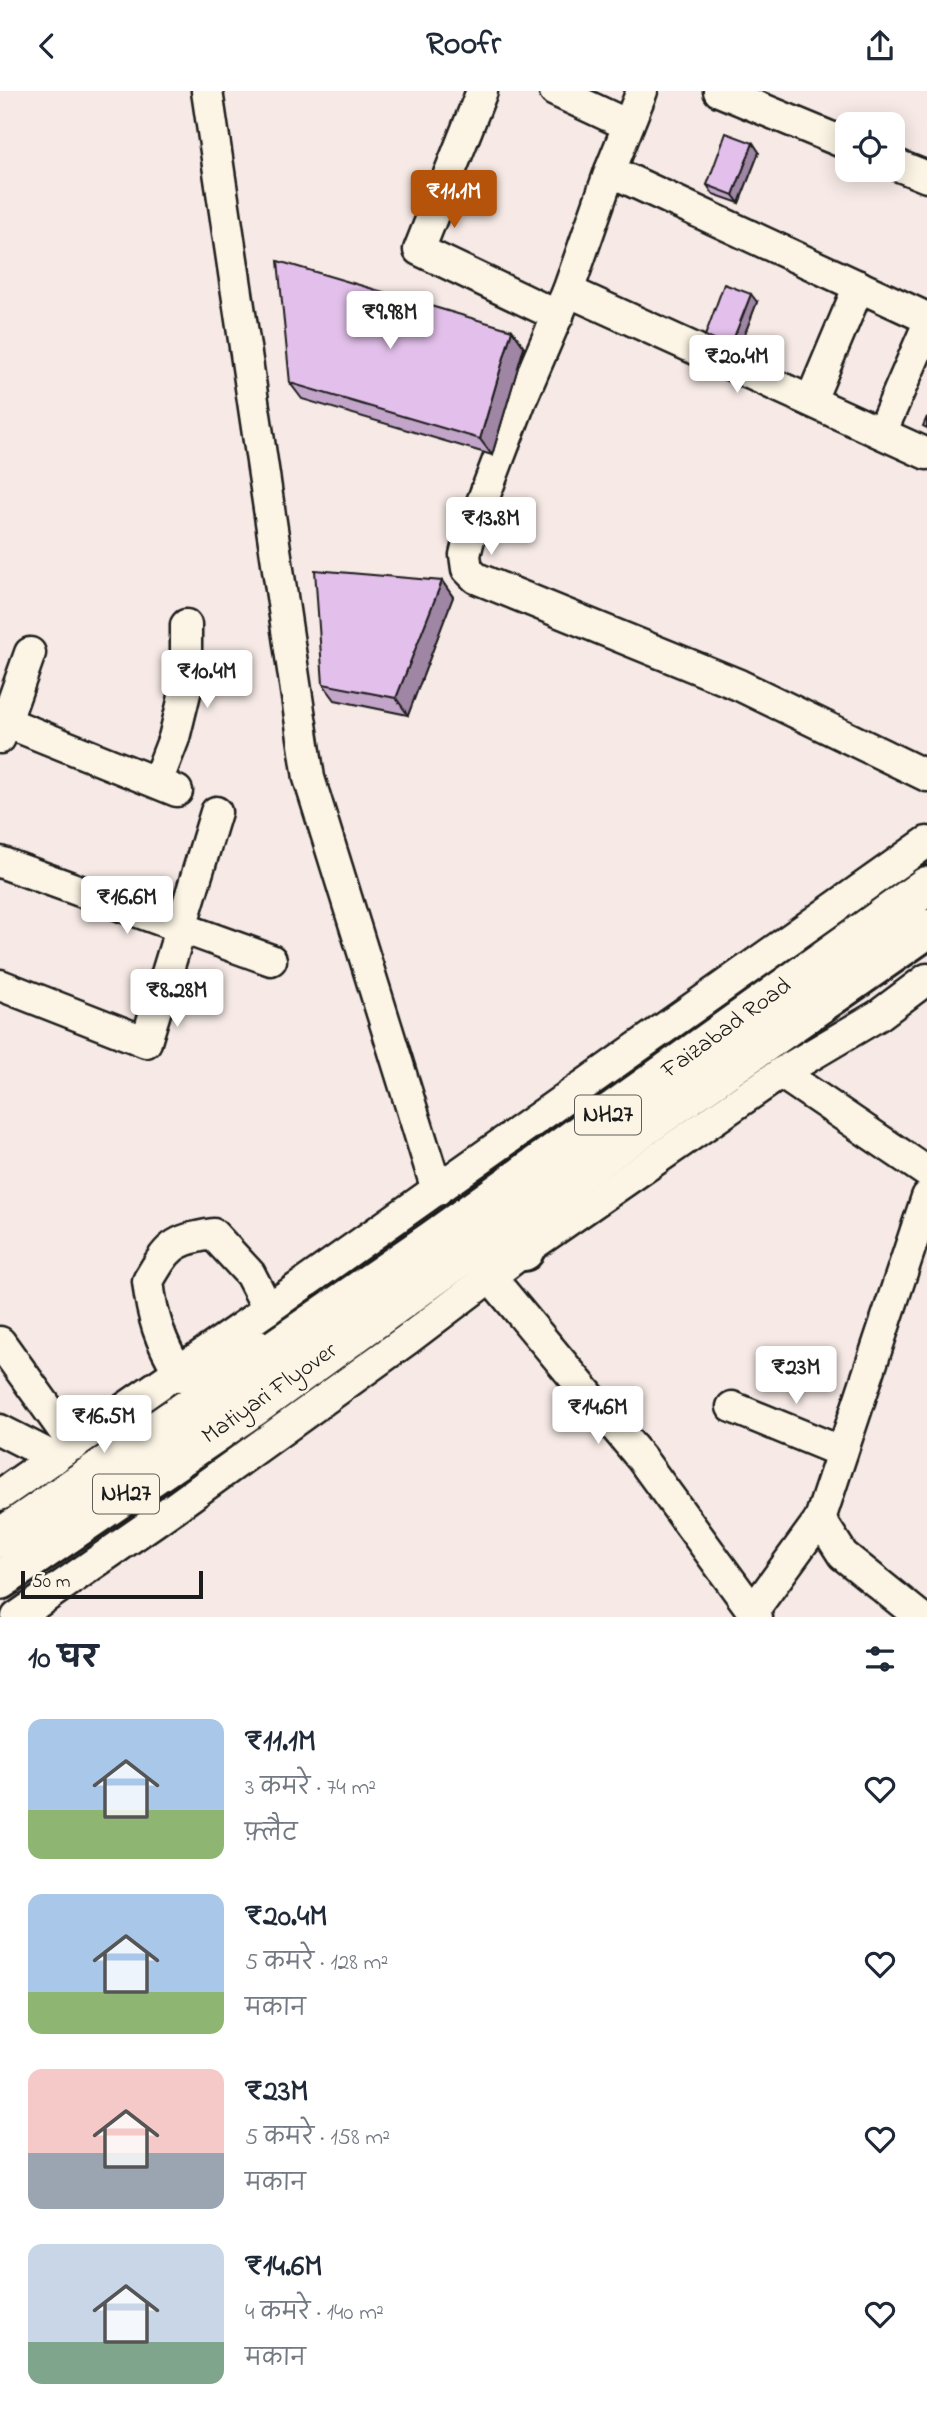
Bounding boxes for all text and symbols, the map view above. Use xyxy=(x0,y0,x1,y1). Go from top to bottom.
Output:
text: Roofr xyxy=(426,22,501,69)
icon: back xyxy=(28,27,66,65)
icon: share xyxy=(861,27,899,65)
map controls xyxy=(835,112,905,182)
button: locate xyxy=(835,112,905,182)
pin: ₹11.1M xyxy=(397,171,511,230)
text: ₹11.1M xyxy=(427,176,481,209)
pin: ₹9.98M xyxy=(333,292,447,351)
text: ₹9.98M xyxy=(363,297,417,330)
pin: ₹20.4M xyxy=(680,335,794,395)
text: ₹20.4M xyxy=(705,341,769,374)
pin: ₹13.8M xyxy=(434,497,548,557)
text: ₹13.8M xyxy=(462,503,520,536)
pin: ₹10.4M xyxy=(150,651,264,710)
text: ₹10.4M xyxy=(177,656,237,689)
pin: ₹16.6M xyxy=(70,877,184,936)
text: ₹16.6M xyxy=(97,882,157,915)
pin: ₹8.28M xyxy=(120,969,234,1029)
street label: Faizabad Road xyxy=(654,970,800,1089)
text: ₹8.28M xyxy=(146,975,208,1008)
road number: NH27 xyxy=(575,1095,641,1135)
street label: Matiyari Flyover xyxy=(195,1334,346,1455)
pin: ₹23M xyxy=(755,1347,837,1406)
text: ₹23M xyxy=(772,1352,820,1385)
pin: ₹14.6M xyxy=(541,1387,655,1446)
text: ₹14.6M xyxy=(568,1392,628,1425)
pin: ₹16.5M xyxy=(47,1395,161,1455)
text: ₹16.5M xyxy=(72,1401,136,1434)
road number: NH27 xyxy=(93,1475,159,1513)
scale bar xyxy=(21,1568,203,1600)
text: 50 m xyxy=(32,1569,71,1596)
text: 10 घर xyxy=(28,1638,98,1682)
icon: filters xyxy=(861,1640,899,1678)
text: ₹11.1M xyxy=(245,1721,316,1765)
icon: home xyxy=(84,1747,168,1831)
icon: heart xyxy=(861,1770,899,1808)
text: 3 कमरे · 74 m² xyxy=(245,1772,376,1805)
text: फ़्लैट xyxy=(245,1818,297,1851)
text: ₹20.4M xyxy=(245,1896,328,1940)
icon: home xyxy=(84,1922,168,2006)
icon: heart xyxy=(861,1945,899,1983)
text: 5 कमरे · 128 m² xyxy=(245,1947,388,1980)
text: मकान xyxy=(245,1993,306,2026)
text: ₹23M xyxy=(245,2071,309,2115)
icon: home xyxy=(84,2097,168,2181)
icon: heart xyxy=(861,2120,899,2158)
text: 5 कमरे · 158 m² xyxy=(245,2122,390,2155)
text: मकान xyxy=(245,2168,306,2201)
text: ₹14.6M xyxy=(245,2246,322,2290)
icon: home xyxy=(84,2272,168,2356)
icon: heart xyxy=(861,2295,899,2333)
text: 4 कमरे · 140 m² xyxy=(245,2297,384,2330)
text: मकान xyxy=(245,2343,306,2376)

